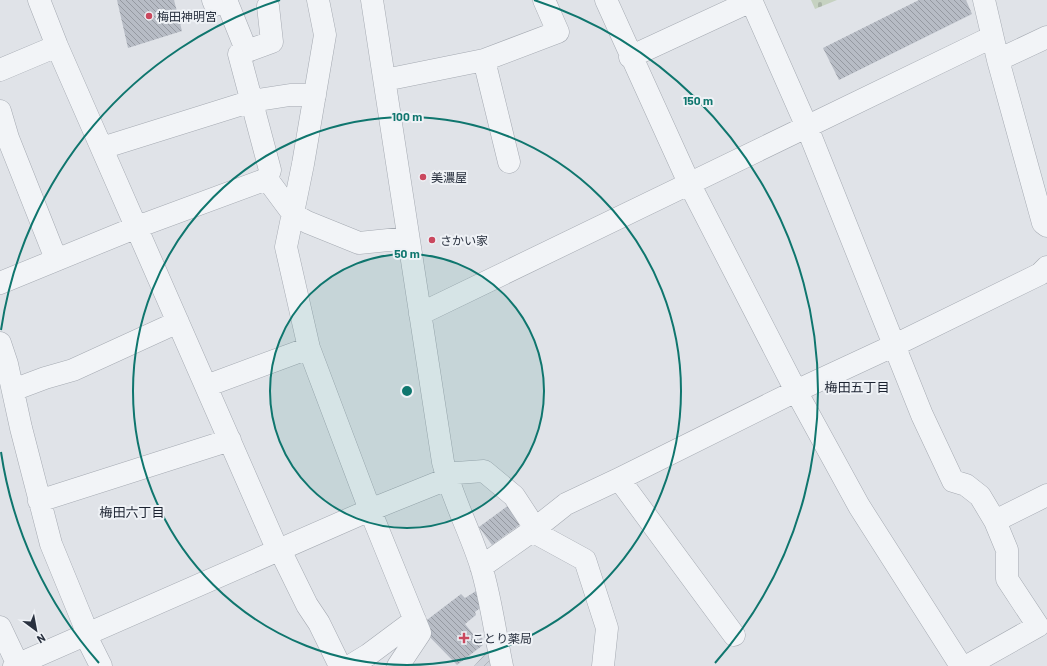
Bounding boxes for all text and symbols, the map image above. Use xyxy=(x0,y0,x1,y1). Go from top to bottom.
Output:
place label: 梅田神明宮 xyxy=(157,9,217,23)
marker: 梅田神明宮 xyxy=(144,11,154,21)
text: 150 m xyxy=(683,93,713,107)
text: 100 m xyxy=(392,109,422,123)
place label: 美濃屋 xyxy=(431,170,467,184)
marker: 美濃屋 xyxy=(418,172,428,182)
place label: さかい家 xyxy=(440,233,488,247)
marker: さかい家 xyxy=(427,235,437,245)
text: 50 m xyxy=(394,246,420,260)
district label: 梅田五丁目 xyxy=(824,379,890,395)
centre of rings xyxy=(400,384,414,398)
district label: 梅田六丁目 xyxy=(99,504,165,520)
north arrow xyxy=(16,610,56,650)
text: N xyxy=(35,631,48,646)
place label: ことり薬局 xyxy=(472,631,532,645)
marker: ことり薬局 xyxy=(459,633,469,643)

